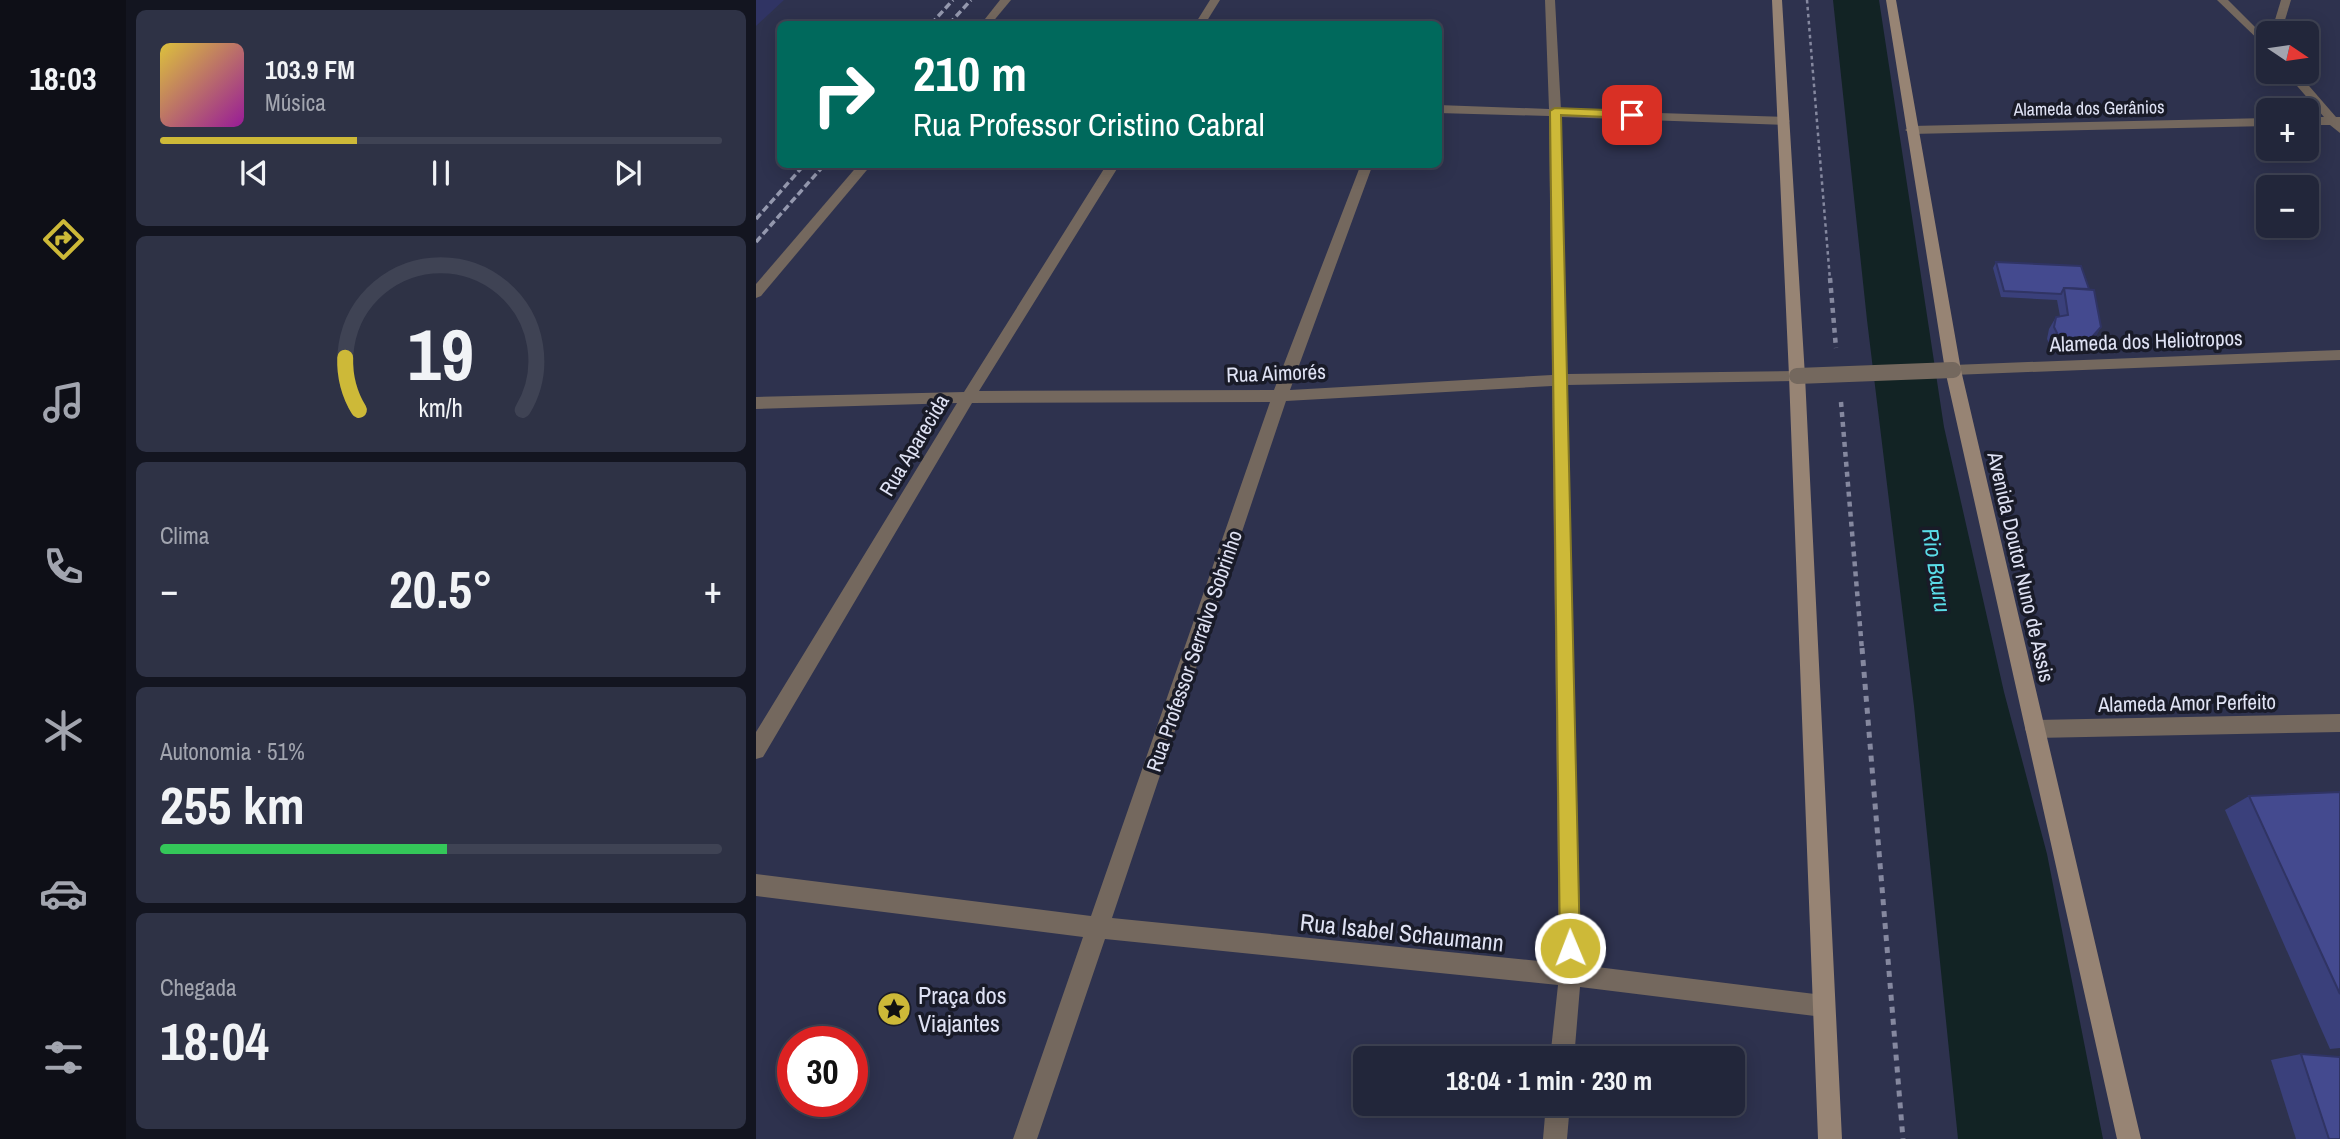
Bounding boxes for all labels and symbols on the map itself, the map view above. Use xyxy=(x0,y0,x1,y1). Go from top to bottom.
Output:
north arrow xyxy=(2256,21,2319,84)
pin xyxy=(1602,85,1662,145)
street label: Alameda dos Gerânios xyxy=(2012,94,2165,122)
street label: Alameda dos Heliotropos xyxy=(2048,323,2243,359)
street label: Rua Aimorés xyxy=(1226,357,1326,389)
street label: Rua Aparecida xyxy=(872,388,956,501)
street label: Avenida Doutor Nuno de Assis xyxy=(1980,448,2062,685)
street label: Rua Professor Serralvo Sobrinho xyxy=(1139,526,1249,776)
water label: Rio Bauru xyxy=(1915,526,1959,614)
street label: Alameda Amor Perfeito xyxy=(2097,687,2276,719)
street label: Rua Isabel Schaumann xyxy=(1299,905,1505,959)
position arrow xyxy=(1533,911,1607,985)
place label: Praça dos Viajantes xyxy=(918,979,1007,1039)
place icon: Praça dos Viajantes xyxy=(875,990,913,1028)
speed limit sign: 30 xyxy=(777,1026,868,1117)

